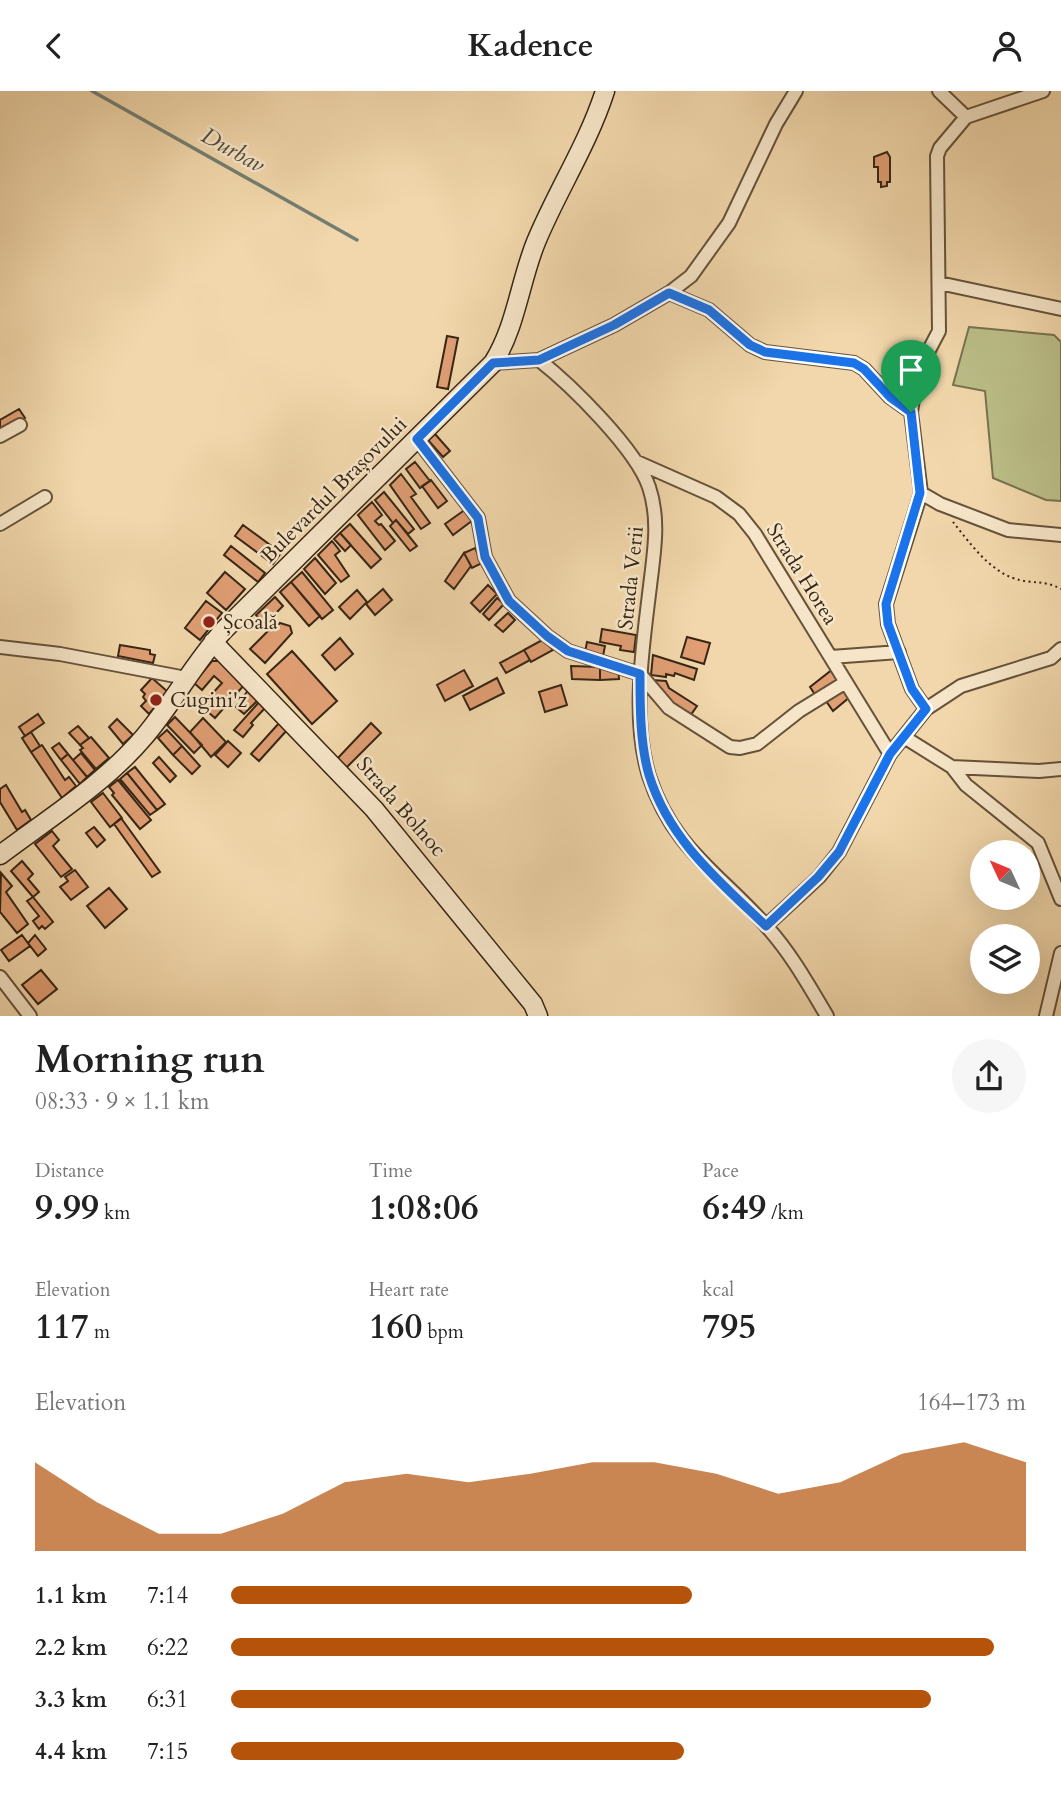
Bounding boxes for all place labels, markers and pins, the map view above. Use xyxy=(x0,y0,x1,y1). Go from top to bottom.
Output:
pin xyxy=(881,340,941,412)
place label: Școală xyxy=(223,608,278,637)
marker: Școală xyxy=(201,614,217,630)
place label: Cugini'z xyxy=(170,686,248,715)
marker: Cugini'z xyxy=(148,692,164,708)

